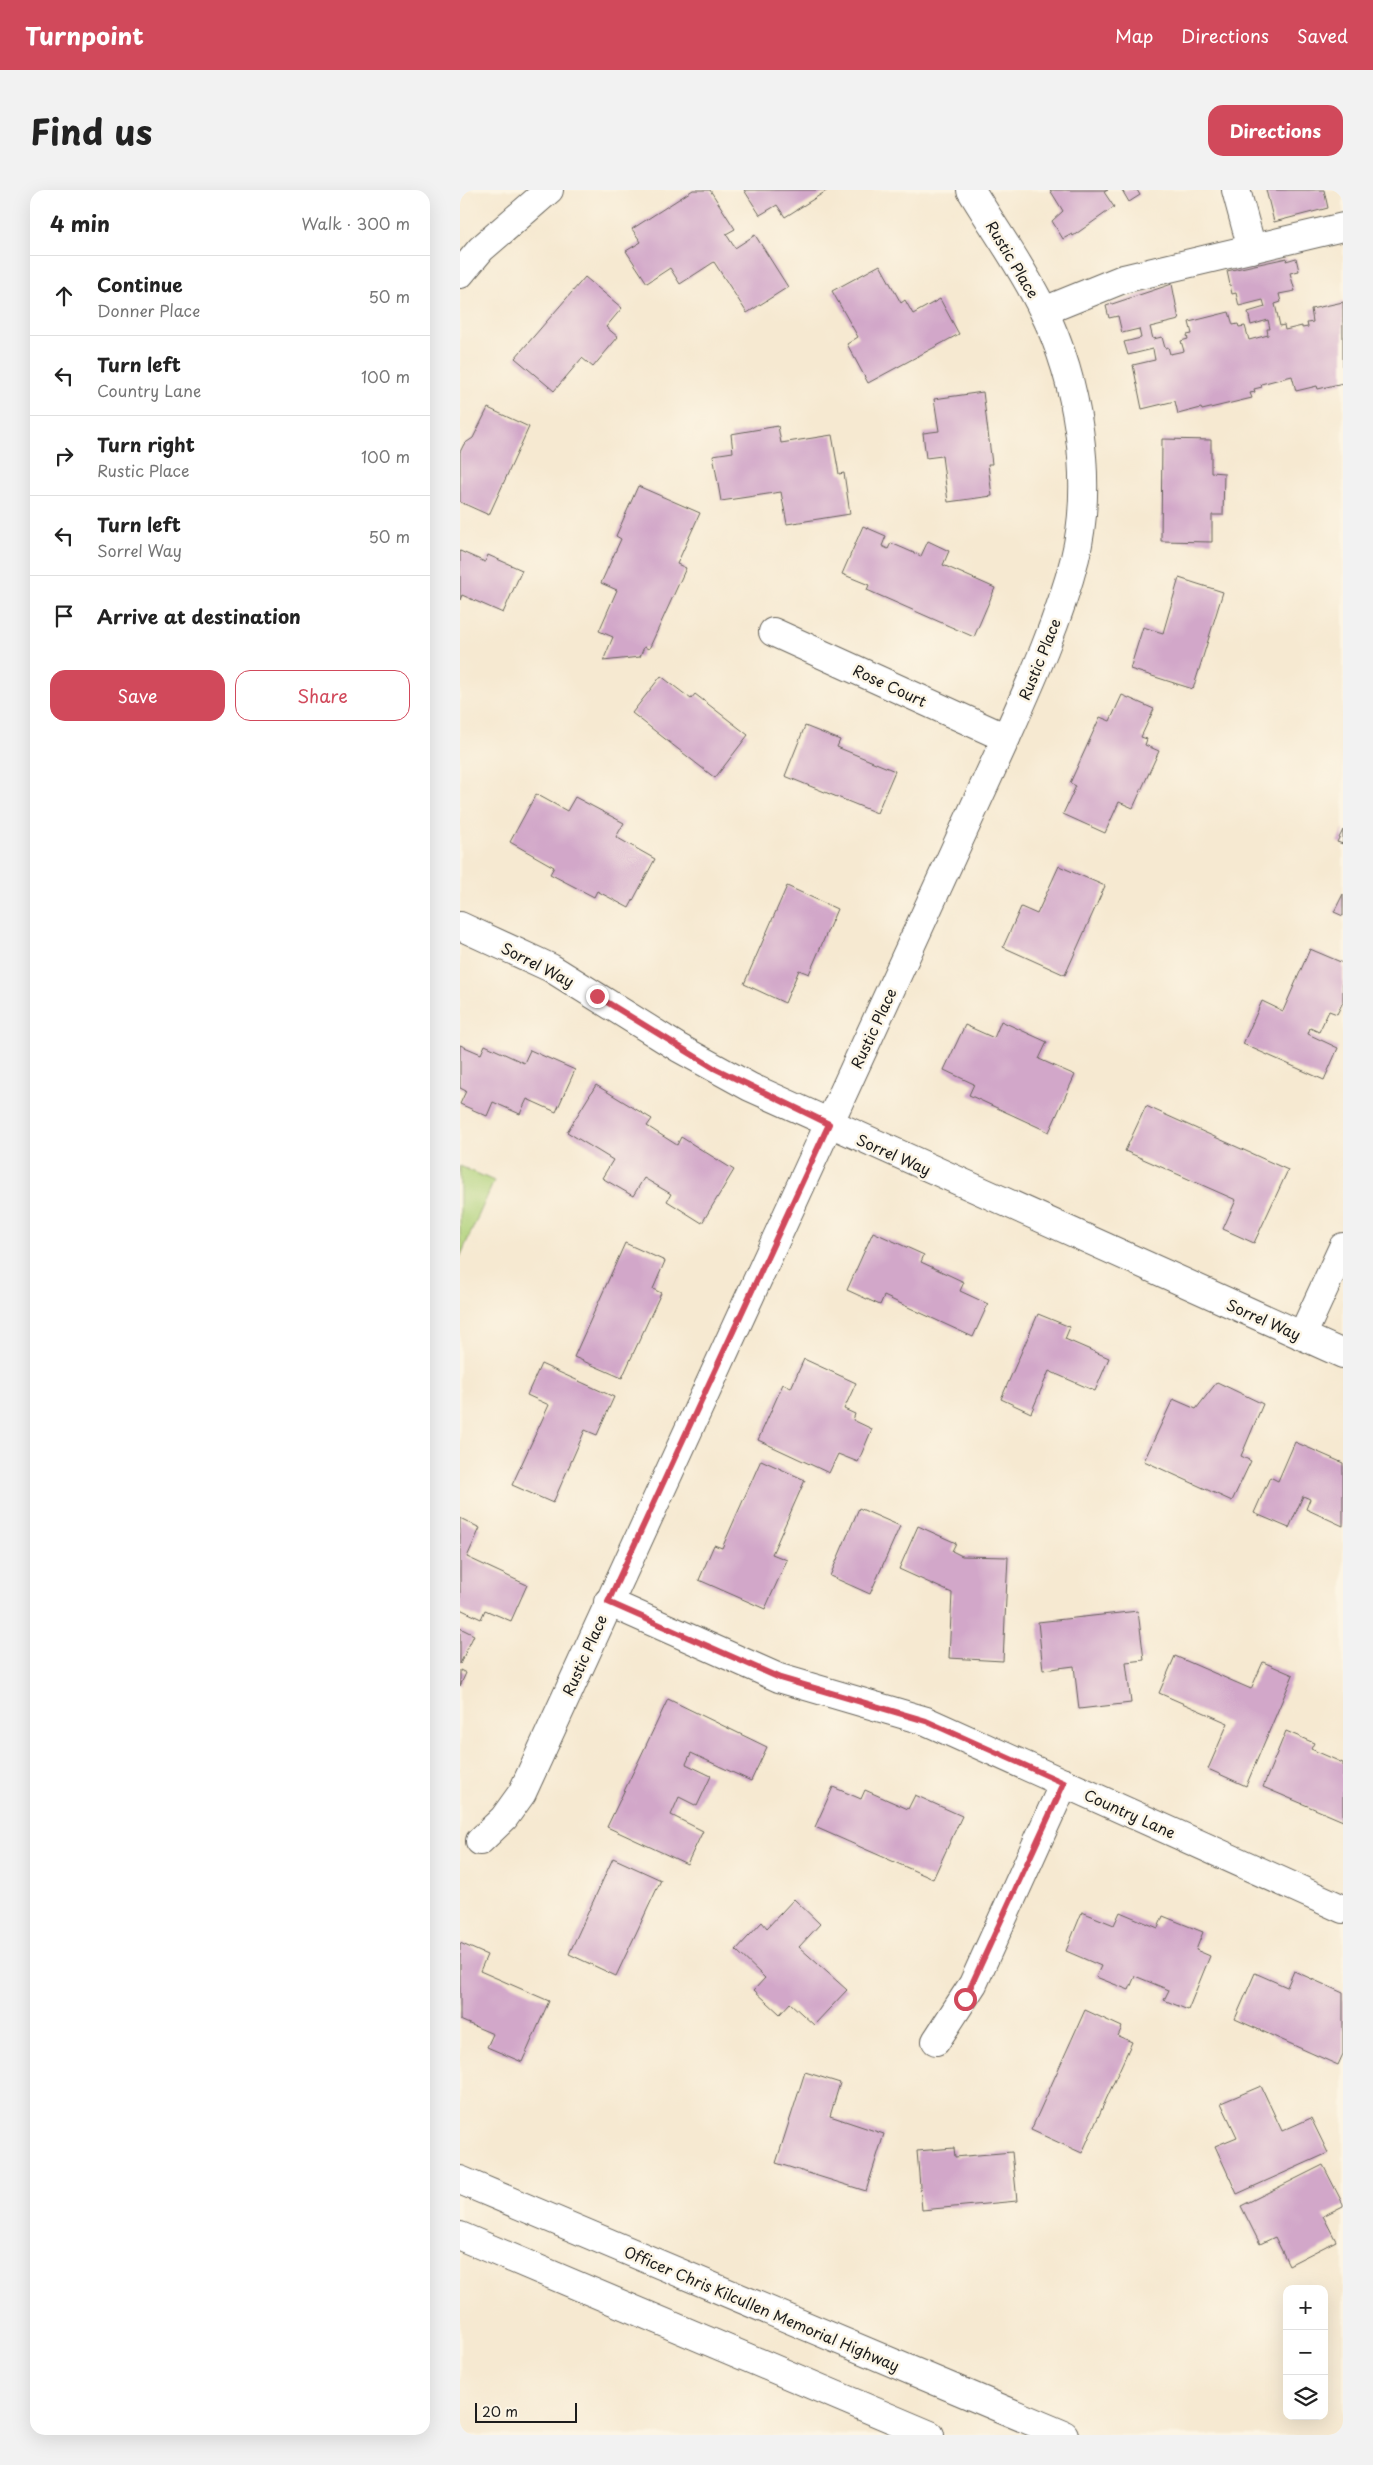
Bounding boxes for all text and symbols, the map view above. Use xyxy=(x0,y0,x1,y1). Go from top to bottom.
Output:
text: Turnpoint xyxy=(25,17,144,53)
text: Map xyxy=(1115,22,1153,49)
text: Directions xyxy=(1181,22,1269,49)
text: Saved xyxy=(1297,22,1348,49)
text: Find us xyxy=(30,104,152,157)
button: Directions xyxy=(1208,105,1343,156)
text: 4 min xyxy=(50,207,110,239)
text: Walk · 300 m xyxy=(301,211,410,235)
street label: Rustic Place xyxy=(981,216,1045,302)
text: Continue xyxy=(97,270,183,298)
icon: ahead xyxy=(50,282,78,310)
text: 50 m xyxy=(369,284,410,308)
text: Donner Place xyxy=(97,298,200,322)
text: Turn left xyxy=(97,350,181,378)
icon: left xyxy=(50,362,78,390)
text: 100 m xyxy=(361,364,410,388)
text: Country Lane xyxy=(97,378,201,402)
text: Turn right xyxy=(97,430,195,458)
icon: right xyxy=(50,442,78,470)
text: 100 m xyxy=(361,444,410,468)
text: Rustic Place xyxy=(97,458,189,482)
text: Turn left xyxy=(97,510,181,538)
icon: left xyxy=(50,522,78,550)
text: 50 m xyxy=(369,524,410,548)
text: Sorrel Way xyxy=(97,538,182,562)
icon: arrive xyxy=(50,602,78,630)
text: Arrive at destination xyxy=(97,602,301,630)
street label: Rustic Place xyxy=(1012,614,1066,703)
street label: Rose Court xyxy=(849,658,931,712)
button: Save xyxy=(50,670,225,721)
button: Share xyxy=(235,670,410,721)
street label: Sorrel Way xyxy=(497,936,579,992)
street label: Rustic Place xyxy=(844,984,902,1072)
route end xyxy=(586,985,609,1008)
street label: Sorrel Way xyxy=(853,1127,935,1181)
street label: Sorrel Way xyxy=(1223,1292,1305,1346)
street label: Rustic Place xyxy=(556,1611,612,1699)
street label: Country Lane xyxy=(1081,1783,1180,1843)
route start xyxy=(954,1988,977,2011)
street label: Officer Chris Kilcullen Memorial Highway xyxy=(621,2239,903,2377)
map controls xyxy=(1283,2285,1328,2420)
button: + xyxy=(1283,2285,1328,2330)
button: − xyxy=(1283,2330,1328,2375)
button: layers xyxy=(1283,2375,1328,2420)
scale bar xyxy=(475,2400,578,2423)
text: 20 m xyxy=(482,2401,518,2422)

